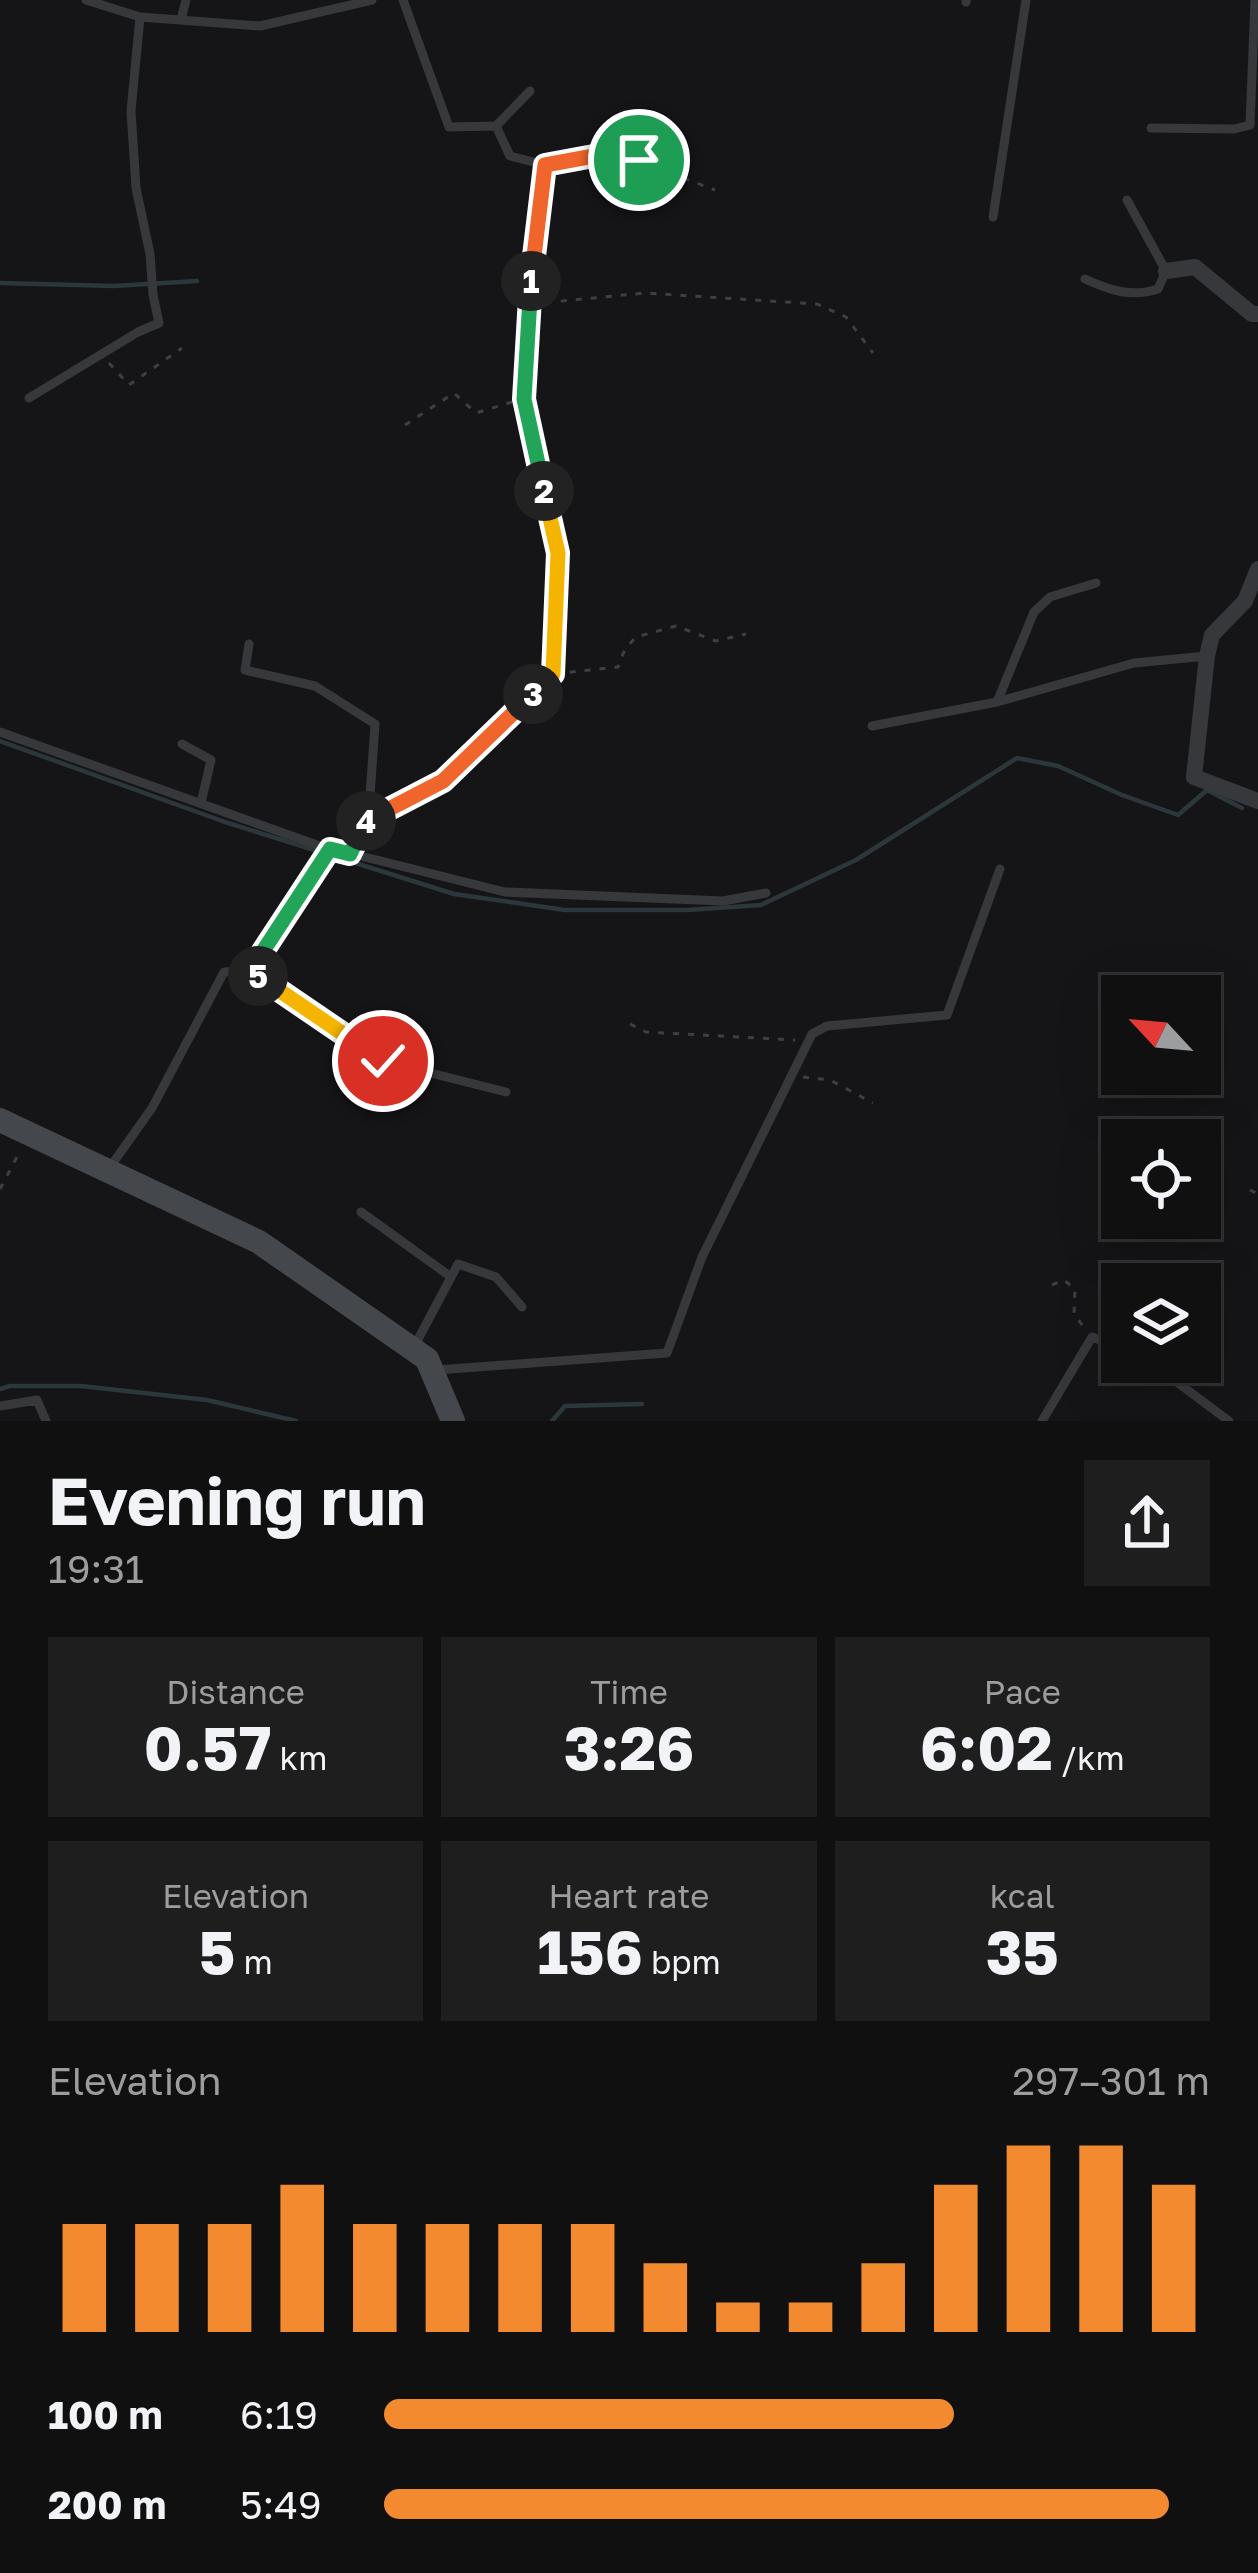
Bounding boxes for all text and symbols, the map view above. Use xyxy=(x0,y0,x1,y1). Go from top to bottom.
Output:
pin xyxy=(588,109,690,211)
icon: arrive xyxy=(606,127,672,193)
pin: 1 xyxy=(501,251,561,311)
text: 1 xyxy=(523,261,540,300)
pin: 2 xyxy=(514,461,574,521)
text: 2 xyxy=(534,471,554,510)
pin: 3 xyxy=(503,664,563,724)
text: 3 xyxy=(523,674,543,713)
pin: 4 xyxy=(336,791,396,851)
text: 4 xyxy=(356,801,376,840)
pin: 5 xyxy=(228,946,288,1006)
text: 5 xyxy=(248,956,268,995)
north arrow xyxy=(1101,975,1221,1095)
map controls xyxy=(1101,975,1221,1383)
pin xyxy=(332,1010,434,1112)
icon: check xyxy=(350,1028,416,1094)
button: locate xyxy=(1101,1119,1221,1239)
button: layers xyxy=(1101,1263,1221,1383)
text: Evening run xyxy=(48,1460,426,1540)
button: share xyxy=(1084,1460,1210,1586)
text: 19:31 xyxy=(48,1545,144,1592)
text: Distance xyxy=(166,1672,305,1711)
text: Time xyxy=(590,1672,668,1711)
text: Pace xyxy=(984,1672,1061,1711)
text: 0.57 xyxy=(144,1711,271,1783)
text: 3:26 xyxy=(564,1711,694,1783)
text: 6:02 xyxy=(920,1711,1053,1783)
text: km xyxy=(271,1738,327,1777)
text: /km xyxy=(1053,1738,1125,1777)
text: Elevation xyxy=(162,1876,309,1915)
text: Heart rate xyxy=(548,1876,710,1915)
text: kcal xyxy=(990,1876,1055,1915)
text: 5 xyxy=(199,1915,235,1987)
text: 156 xyxy=(537,1915,643,1987)
text: 35 xyxy=(986,1915,1059,1987)
text: m xyxy=(235,1942,273,1981)
text: bpm xyxy=(643,1942,721,1981)
text: Elevation xyxy=(48,2057,221,2104)
text: 297–301 m xyxy=(1012,2057,1210,2104)
text: 100 m xyxy=(48,2391,163,2438)
text: 6:19 xyxy=(240,2391,318,2438)
text: 200 m xyxy=(48,2481,166,2528)
text: 5:49 xyxy=(240,2481,322,2528)

